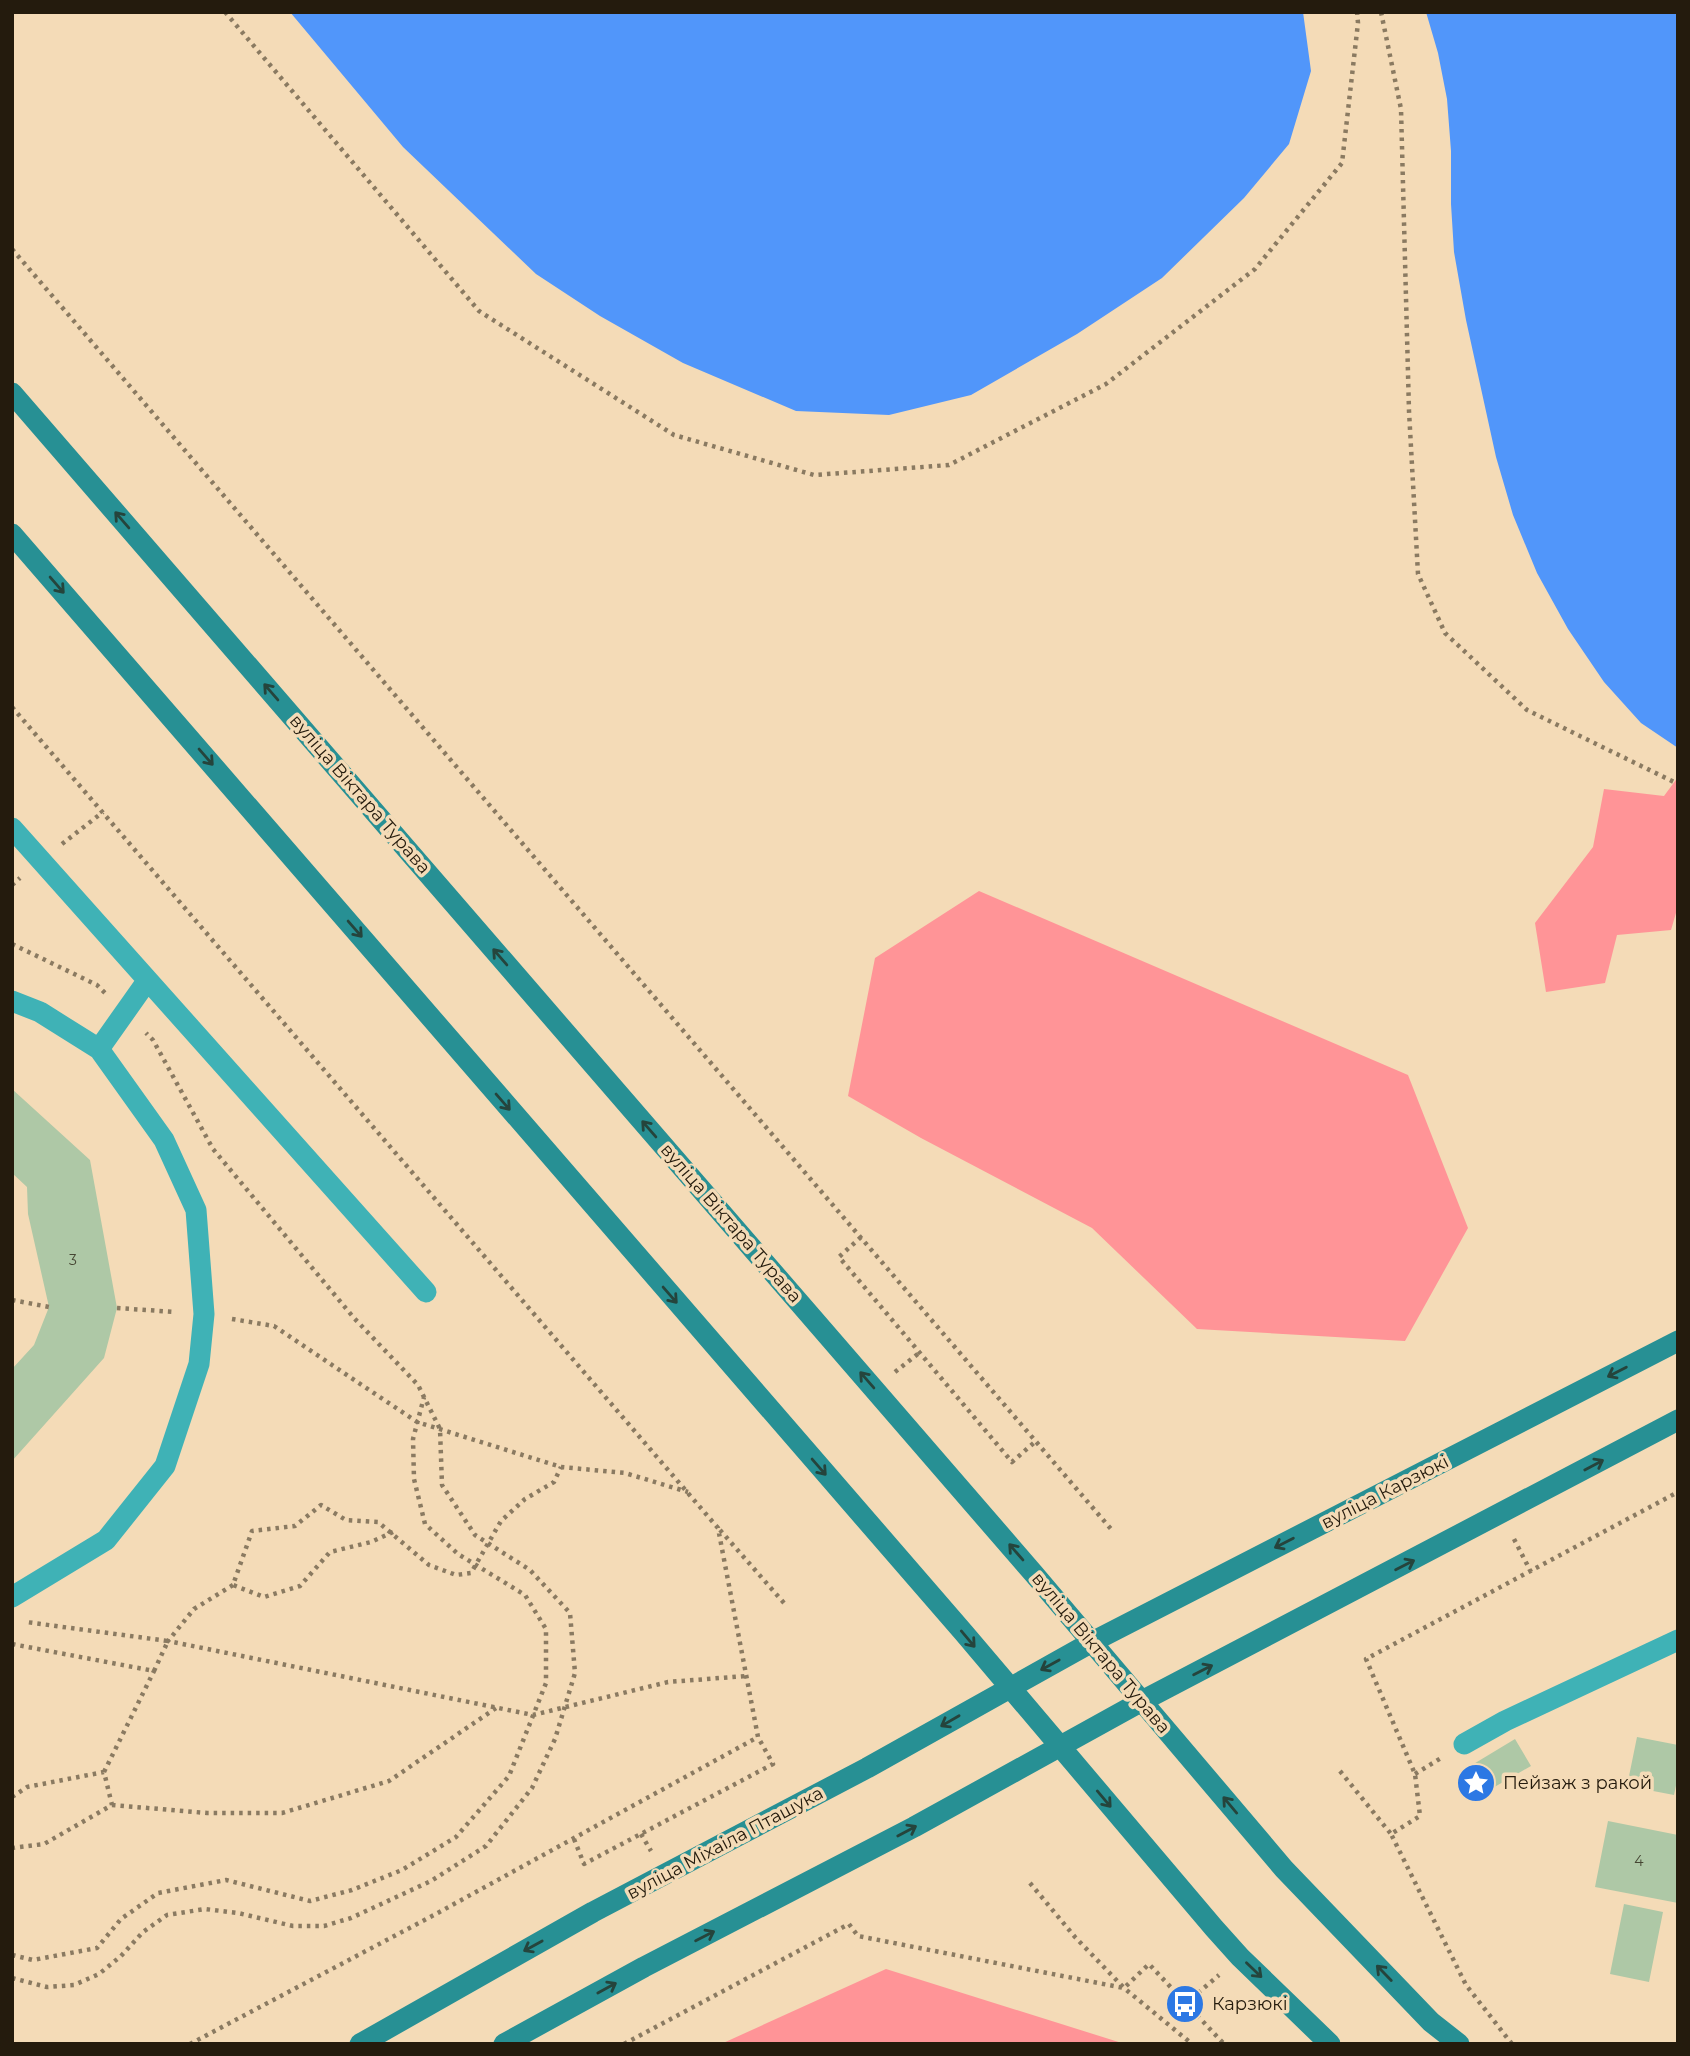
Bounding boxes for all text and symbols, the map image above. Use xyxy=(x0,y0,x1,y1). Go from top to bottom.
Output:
one-way arrow xyxy=(114,511,130,529)
one-way arrow xyxy=(49,576,65,594)
one-way arrow xyxy=(263,683,279,701)
street label: вуліца Віктара Турава xyxy=(285,710,435,878)
one-way arrow xyxy=(198,748,214,766)
one-way arrow xyxy=(347,920,363,938)
one-way arrow xyxy=(492,948,508,966)
one-way arrow xyxy=(495,1092,511,1110)
one-way arrow xyxy=(641,1120,657,1138)
street label: вуліца Віктара Турава xyxy=(656,1139,806,1307)
house number: 3 xyxy=(69,1251,77,1269)
one-way arrow xyxy=(662,1285,678,1303)
one-way arrow xyxy=(1607,1366,1628,1380)
one-way arrow xyxy=(859,1372,875,1390)
street label: вуліца Карзюкі xyxy=(1318,1450,1452,1534)
one-way arrow xyxy=(811,1457,827,1475)
one-way arrow xyxy=(1584,1458,1604,1472)
one-way arrow xyxy=(1274,1537,1295,1551)
one-way arrow xyxy=(1008,1544,1024,1562)
one-way arrow xyxy=(1394,1557,1414,1571)
street label: вуліца Віктара Турава xyxy=(1027,1568,1175,1738)
one-way arrow xyxy=(960,1629,976,1647)
one-way arrow xyxy=(1041,1658,1061,1672)
one-way arrow xyxy=(1192,1662,1212,1676)
one-way arrow xyxy=(940,1714,960,1728)
place icon: Пейзаж з ракой xyxy=(1455,1762,1497,1804)
place label: Пейзаж з ракой xyxy=(1503,1772,1652,1794)
street label: вуліца Міхаіла Пташука xyxy=(623,1782,827,1904)
one-way arrow xyxy=(1096,1790,1112,1808)
one-way arrow xyxy=(1223,1797,1238,1815)
one-way arrow xyxy=(896,1824,916,1838)
house number: 4 xyxy=(1634,1852,1644,1870)
one-way arrow xyxy=(694,1928,714,1942)
one-way arrow xyxy=(524,1939,544,1953)
one-way arrow xyxy=(1245,1962,1262,1979)
one-way arrow xyxy=(1376,1964,1392,1982)
one-way arrow xyxy=(596,1980,616,1994)
bus stop icon: Карзюкі xyxy=(1164,1983,1206,2025)
place label: Карзюкі xyxy=(1212,1993,1288,2015)

